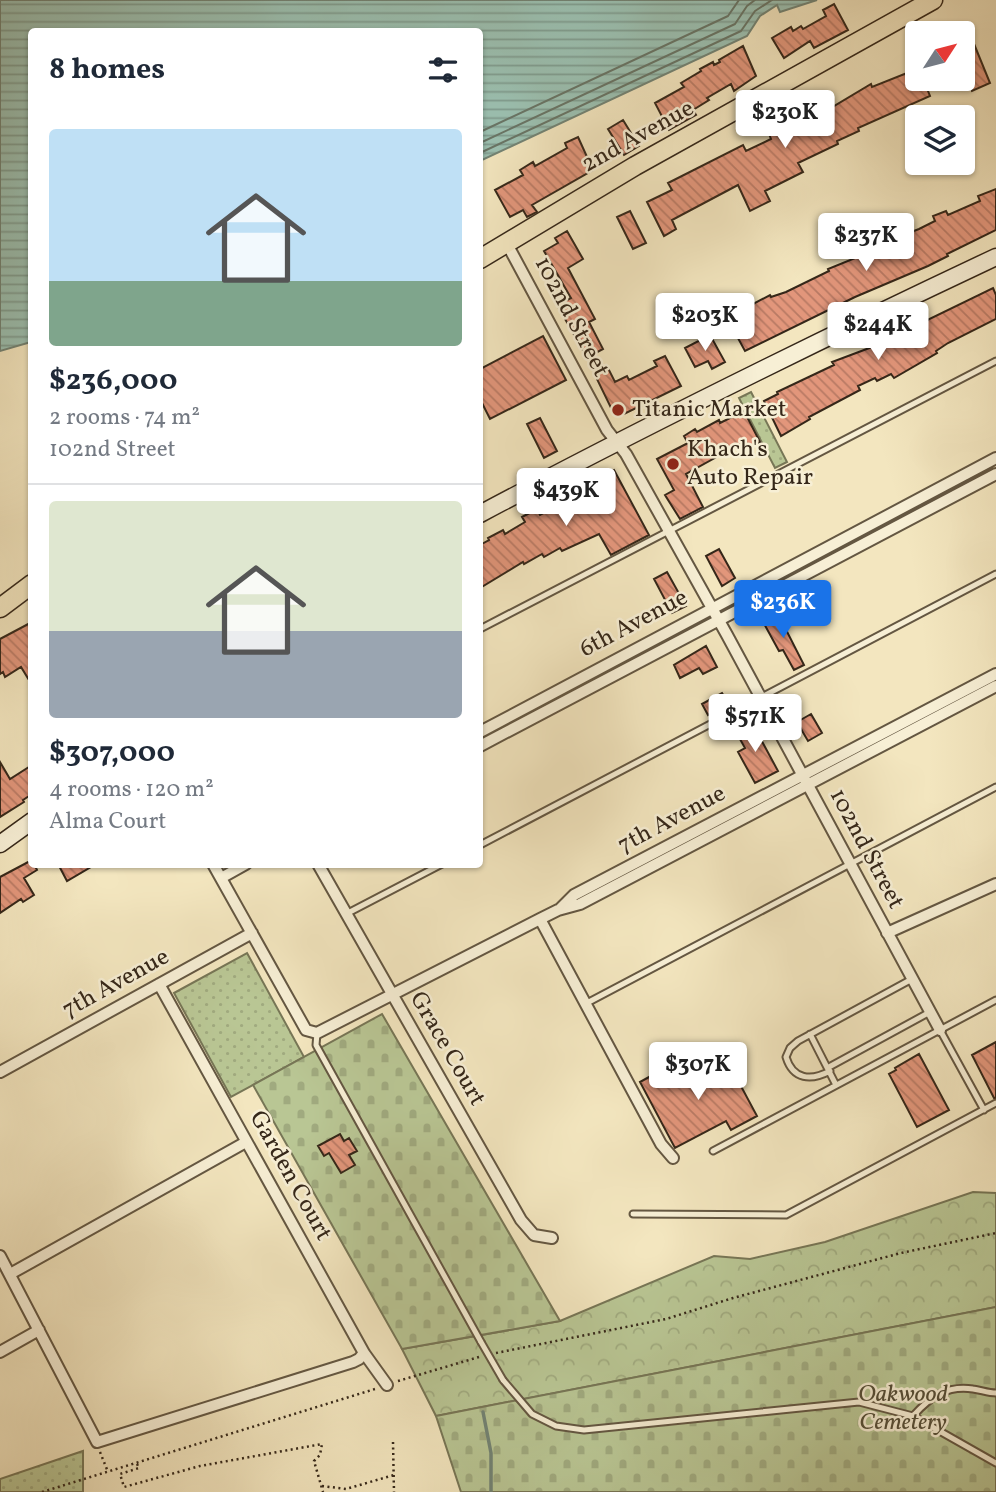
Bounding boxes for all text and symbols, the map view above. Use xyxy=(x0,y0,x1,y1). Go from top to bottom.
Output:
north arrow xyxy=(905,21,975,91)
map controls xyxy=(905,21,975,175)
text: 8 homes xyxy=(49,49,165,91)
icon: filters xyxy=(424,51,462,89)
pin: $230K xyxy=(736,90,834,150)
street label: 2nd Avenue xyxy=(576,92,700,182)
text: $230K xyxy=(752,97,818,129)
button: layers xyxy=(905,105,975,175)
icon: home xyxy=(193,175,319,301)
pin: $237K xyxy=(817,214,915,273)
text: $237K xyxy=(834,220,898,252)
street label: 102nd Street xyxy=(525,251,617,383)
pin: $203K xyxy=(656,294,754,353)
text: $203K xyxy=(672,300,738,332)
pin: $244K xyxy=(829,302,927,362)
text: $244K xyxy=(844,309,913,341)
text: $236,000 xyxy=(49,360,177,402)
place label: Titanic Market xyxy=(632,393,786,427)
text: 2 rooms · 74 m² xyxy=(49,402,200,434)
marker: Titanic Market xyxy=(610,402,626,418)
place label: Khach's Auto Repair xyxy=(687,433,813,495)
text: 102nd Street xyxy=(49,434,176,466)
marker: Khach's Auto Repair xyxy=(665,456,681,472)
pin: $439K xyxy=(517,468,615,528)
text: $439K xyxy=(533,475,599,507)
icon: home xyxy=(193,547,319,673)
pin: $236K xyxy=(734,580,832,640)
street label: 6th Avenue xyxy=(574,581,694,667)
text: $236K xyxy=(750,587,816,619)
pin: $571K xyxy=(706,694,804,754)
text: $571K xyxy=(725,701,785,733)
text: $307,000 xyxy=(49,732,175,774)
text: 4 rooms · 120 m² xyxy=(49,774,214,806)
street label: 7th Avenue xyxy=(612,777,732,863)
street label: 102nd Street xyxy=(820,783,912,915)
text: Alma Court xyxy=(49,806,166,838)
street label: 7th Avenue xyxy=(56,941,176,1027)
street label: Grace Court xyxy=(401,986,493,1112)
pin: $307K xyxy=(649,1042,747,1102)
text: $307K xyxy=(665,1049,731,1081)
street label: Garden Court xyxy=(240,1105,340,1247)
park label: Oakwood Cemetery xyxy=(858,1378,948,1440)

